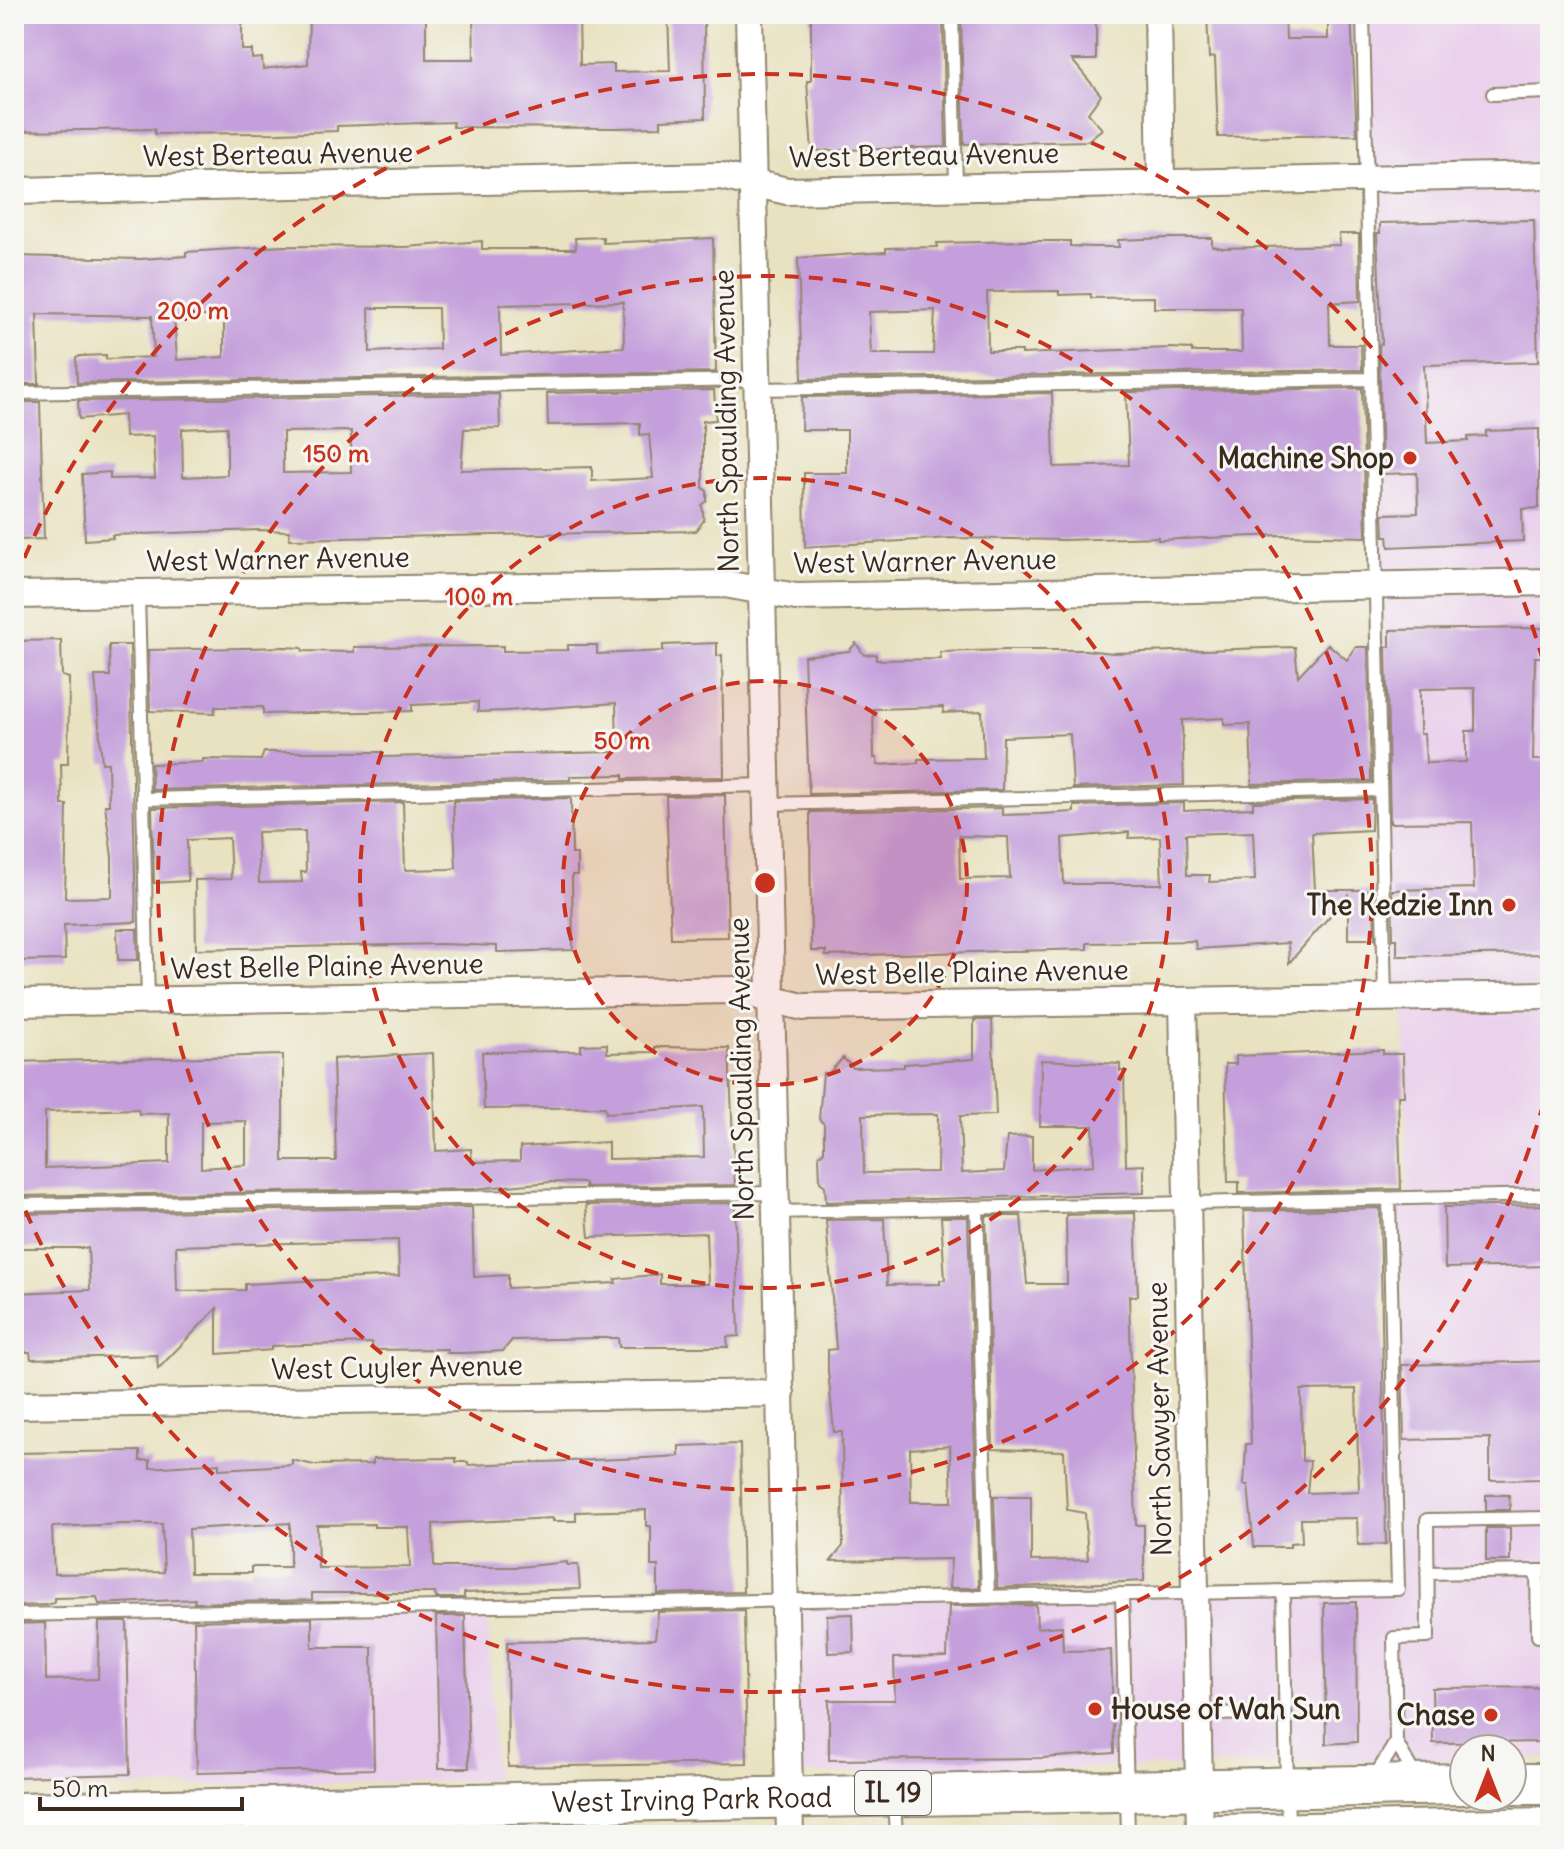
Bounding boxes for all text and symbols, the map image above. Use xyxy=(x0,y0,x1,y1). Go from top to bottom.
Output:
street label: West Berteau Avenue xyxy=(143,134,413,174)
street label: West Berteau Avenue xyxy=(789,135,1059,175)
street label: North Spaulding Avenue xyxy=(705,269,747,573)
text: 200 m xyxy=(157,295,229,325)
text: 150 m xyxy=(303,438,369,468)
place label: Machine Shop xyxy=(1218,440,1394,476)
marker: Machine Shop xyxy=(1401,449,1419,467)
street label: West Warner Avenue xyxy=(146,539,410,579)
street label: West Warner Avenue xyxy=(793,541,1057,581)
text: 100 m xyxy=(445,581,513,611)
text: 50 m xyxy=(594,725,650,755)
centre of rings xyxy=(751,869,779,897)
place label: The Kedzie Inn xyxy=(1306,887,1493,923)
marker: The Kedzie Inn xyxy=(1500,896,1518,914)
street label: North Spaulding Avenue xyxy=(720,917,762,1221)
street label: West Belle Plaine Avenue xyxy=(170,945,484,987)
street label: West Belle Plaine Avenue xyxy=(815,951,1129,993)
street label: North Sawyer Avenue xyxy=(1139,1281,1179,1557)
street label: West Cuyler Avenue xyxy=(271,1347,523,1387)
place label: House of Wah Sun xyxy=(1111,1691,1341,1727)
place label: Chase xyxy=(1397,1697,1475,1733)
marker: House of Wah Sun xyxy=(1086,1700,1104,1718)
marker: Chase xyxy=(1482,1706,1500,1724)
north arrow xyxy=(1448,1733,1528,1813)
text: N xyxy=(1480,1739,1496,1767)
scale bar xyxy=(40,1761,242,1811)
road number: IL 19 xyxy=(855,1771,931,1815)
text: 50 m xyxy=(52,1773,108,1803)
street label: West Irving Park Road xyxy=(551,1779,832,1820)

